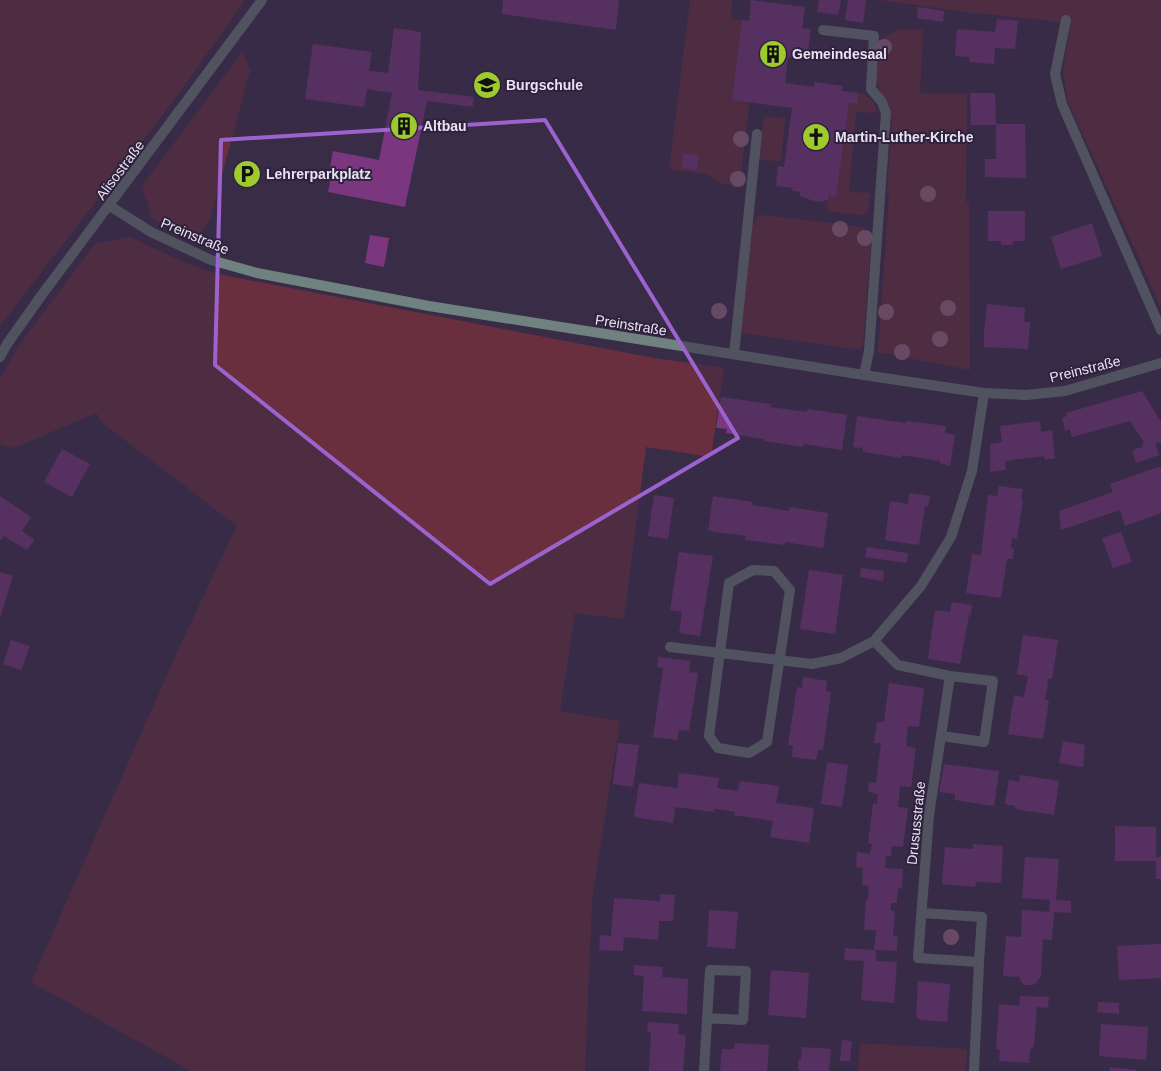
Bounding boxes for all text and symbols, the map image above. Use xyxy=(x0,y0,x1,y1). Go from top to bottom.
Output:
building icon: Gemeindesaal xyxy=(758,39,788,69)
place label: Gemeindesaal xyxy=(792,46,887,62)
school or university icon: Burgschule xyxy=(472,70,502,100)
place label: Burgschule xyxy=(506,77,583,93)
building icon: Altbau xyxy=(389,111,419,141)
place label: Altbau xyxy=(423,118,467,134)
church icon: Martin-Luther-Kirche xyxy=(801,122,831,152)
place label: Martin-Luther-Kirche xyxy=(835,129,974,145)
street label: Alisostraße xyxy=(93,137,148,203)
parking icon: Lehrerparkplatz xyxy=(232,159,262,189)
place label: Lehrerparkplatz xyxy=(266,166,371,182)
street label: Preinstraße xyxy=(159,214,232,258)
street label: Preinstraße xyxy=(594,311,668,339)
street label: Preinstraße xyxy=(1048,352,1122,386)
street label: Drususstraße xyxy=(904,780,928,866)

